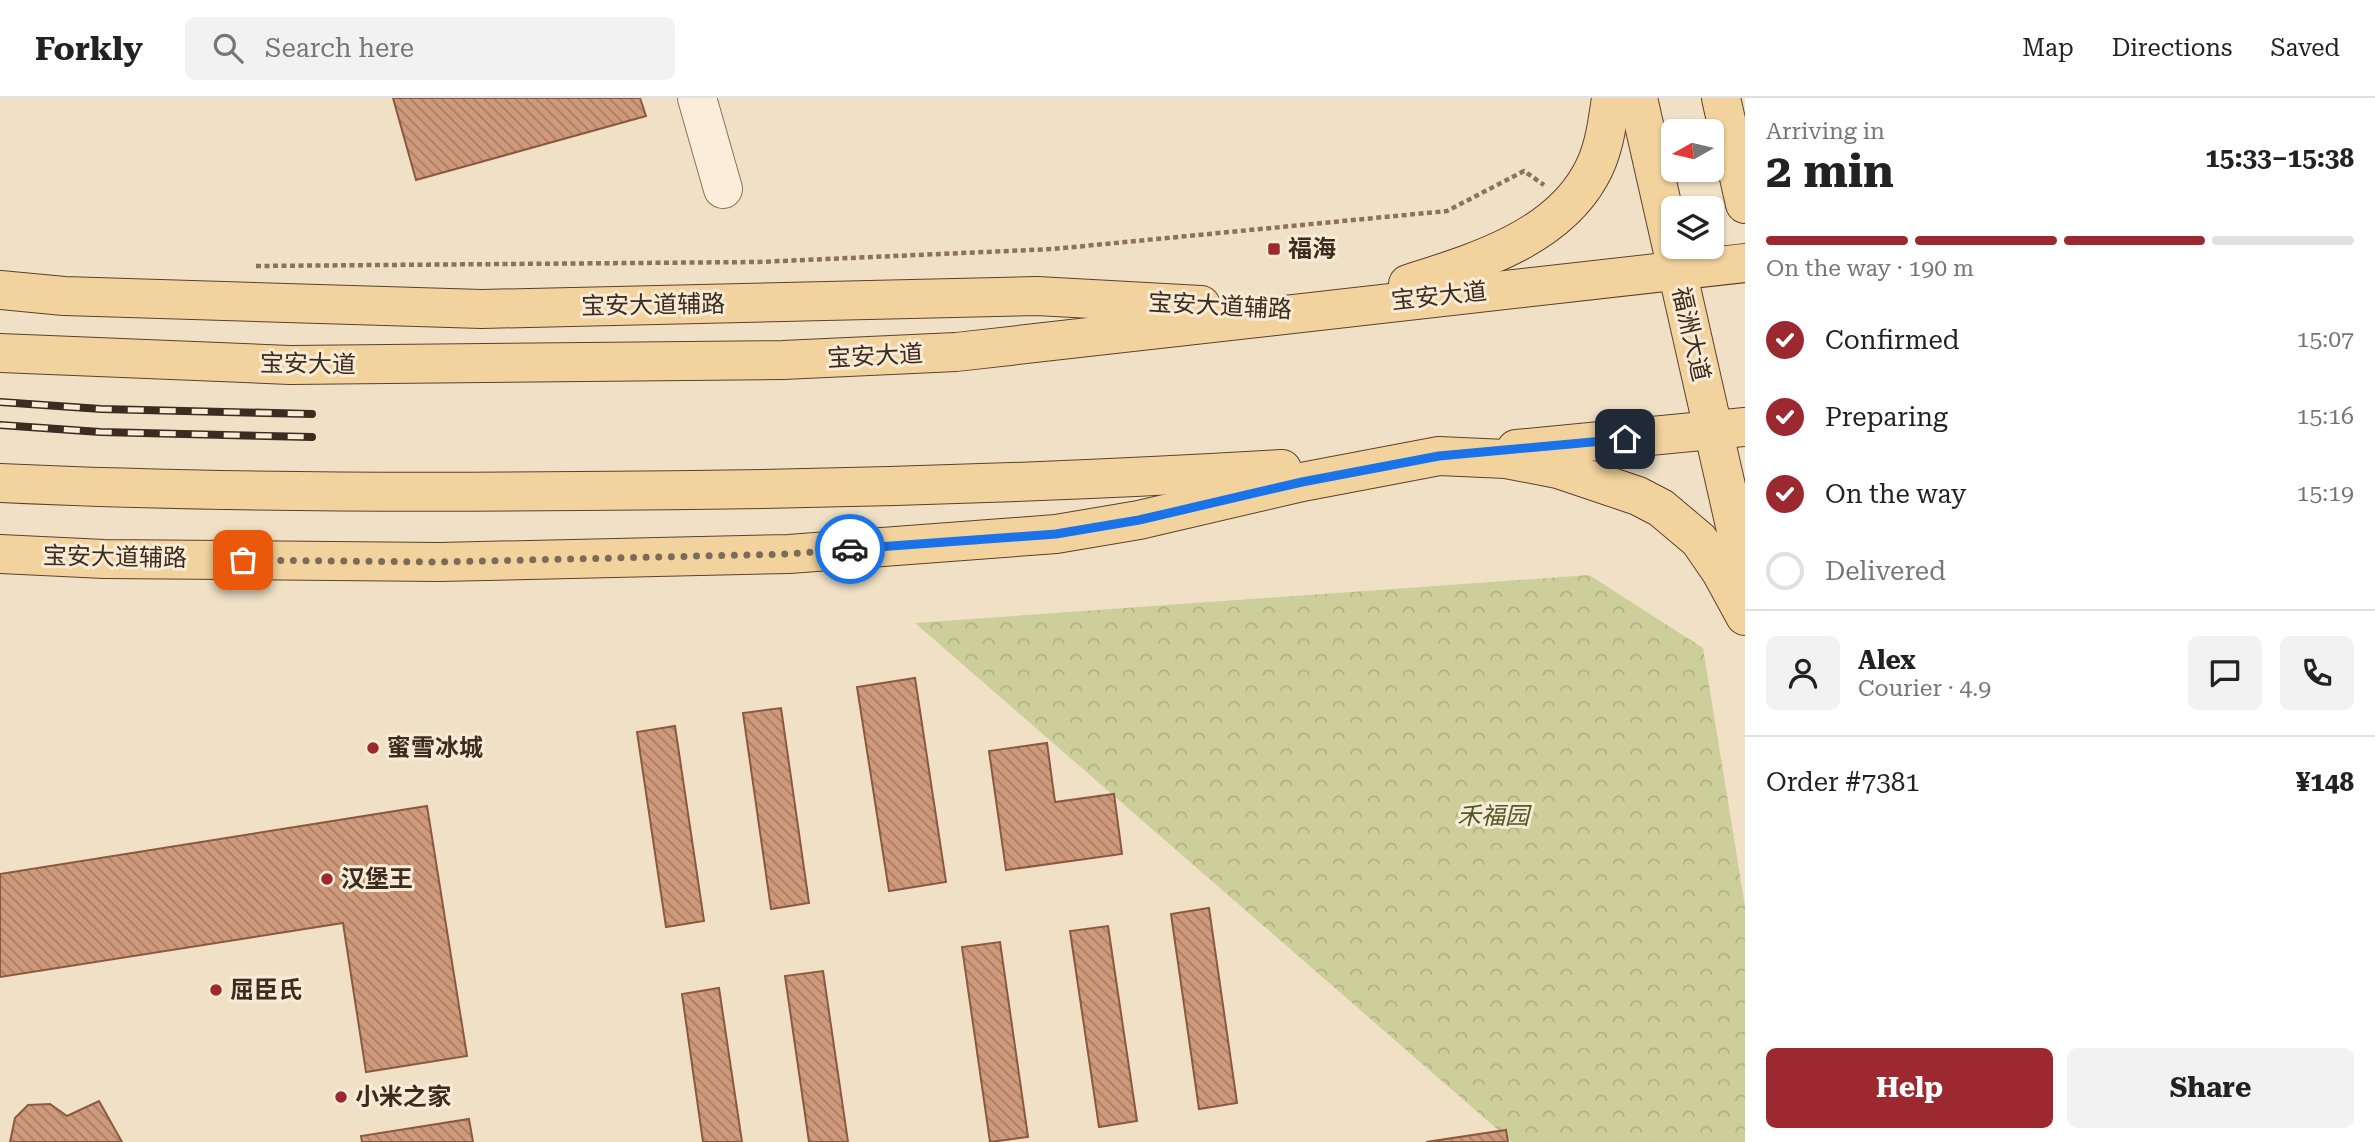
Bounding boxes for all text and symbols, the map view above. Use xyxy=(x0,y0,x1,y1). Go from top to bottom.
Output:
search box xyxy=(185,17,675,80)
text: Forkly xyxy=(35,29,143,68)
icon: search xyxy=(209,29,247,67)
text: Search here xyxy=(265,33,414,63)
text: Map xyxy=(2022,34,2074,62)
text: Directions xyxy=(2112,34,2232,62)
text: Saved xyxy=(2270,34,2340,62)
text: Arriving in xyxy=(1766,118,1885,145)
north arrow xyxy=(1661,119,1724,182)
map controls xyxy=(1661,119,1724,259)
text: 15:33–15:38 xyxy=(2205,143,2354,173)
text: 2 min xyxy=(1766,144,1894,198)
button: layers xyxy=(1661,196,1724,259)
place label: 福海 xyxy=(1288,235,1336,263)
marker: 福海 xyxy=(1266,241,1282,257)
text: On the way · 190 m xyxy=(1766,255,1974,282)
street label: 宝安大道 xyxy=(1390,277,1488,315)
street label: 福洲大道 xyxy=(1667,284,1715,384)
street label: 宝安大道辅路 xyxy=(1147,288,1293,324)
street label: 宝安大道辅路 xyxy=(581,290,725,320)
icon: check xyxy=(1766,321,1804,359)
text: Confirmed xyxy=(1825,325,1960,355)
text: 15:07 xyxy=(2297,326,2354,353)
street label: 宝安大道 xyxy=(826,340,924,372)
street label: 宝安大道 xyxy=(260,349,356,379)
icon: check xyxy=(1766,398,1804,436)
text: Preparing xyxy=(1825,402,1948,432)
text: 15:16 xyxy=(2297,403,2354,430)
pin xyxy=(1595,409,1655,469)
icon: home xyxy=(1606,420,1644,458)
icon: check xyxy=(1766,475,1804,513)
text: On the way xyxy=(1825,479,1966,509)
text: 15:19 xyxy=(2297,480,2354,507)
courier xyxy=(815,514,885,584)
pin xyxy=(213,530,273,590)
icon: car xyxy=(831,530,869,568)
icon: bag xyxy=(224,541,262,579)
street label: 宝安大道辅路 xyxy=(43,542,187,572)
text: Delivered xyxy=(1825,556,1946,586)
button: person xyxy=(1766,636,1840,710)
button: chat xyxy=(2188,636,2262,710)
button: phone xyxy=(2280,636,2354,710)
text: Alex xyxy=(1858,645,1916,675)
text: Courier · 4.9 xyxy=(1858,675,1991,702)
place label: 蜜雪冰城 xyxy=(387,734,483,762)
marker: 蜜雪冰城 xyxy=(365,740,381,756)
text: Order #7381 xyxy=(1766,767,1920,797)
text: ¥148 xyxy=(2296,767,2354,797)
park label: 禾福园 xyxy=(1457,802,1532,830)
place label: 汉堡王 xyxy=(341,865,413,893)
marker: 汉堡王 xyxy=(319,871,335,887)
place label: 屈臣氏 xyxy=(230,976,302,1004)
marker: 屈臣氏 xyxy=(208,982,224,998)
button: Help xyxy=(1766,1048,2053,1128)
button: Share xyxy=(2067,1048,2354,1128)
place label: 小米之家 xyxy=(355,1083,451,1111)
marker: 小米之家 xyxy=(333,1089,349,1105)

